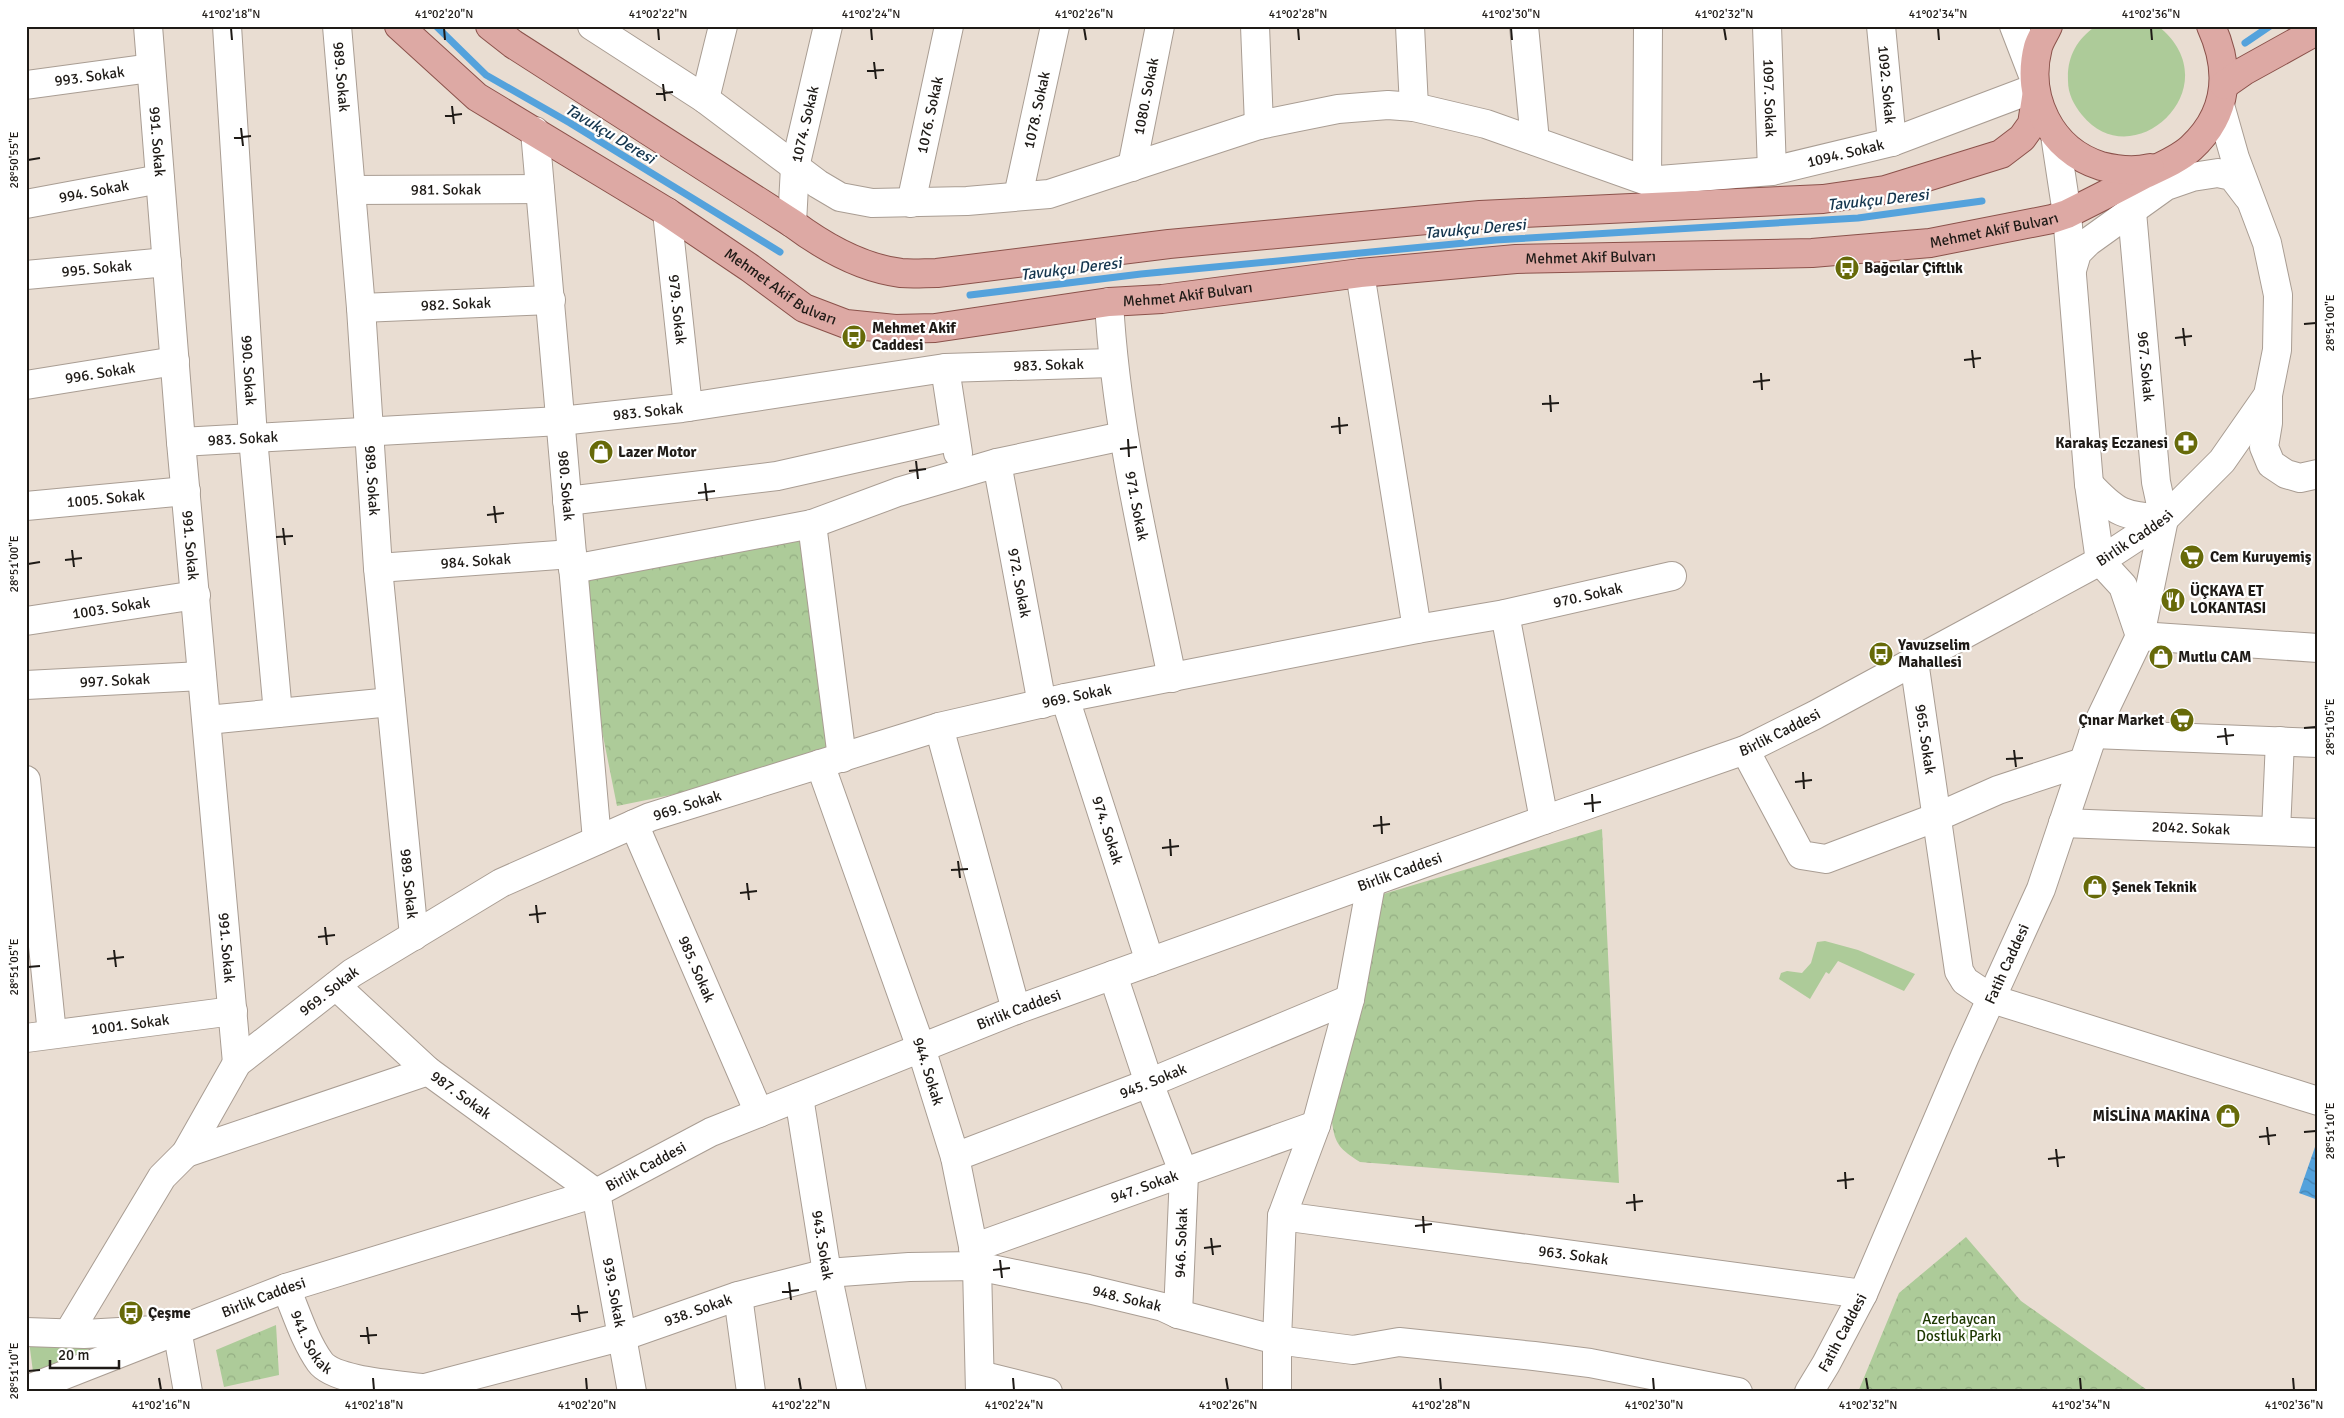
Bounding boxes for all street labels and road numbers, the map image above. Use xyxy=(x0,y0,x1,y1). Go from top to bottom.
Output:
street label: 989. Sokak xyxy=(329,41,353,113)
street label: 1092. Sokak xyxy=(1874,45,1899,125)
street label: 1080. Sokak xyxy=(1130,56,1163,137)
street label: 1097. Sokak xyxy=(1759,58,1780,138)
street label: 993. Sokak xyxy=(53,63,126,90)
street label: 1078. Sokak xyxy=(1020,69,1054,150)
street label: 1076. Sokak xyxy=(913,74,947,155)
street label: 1074. Sokak xyxy=(787,83,823,165)
street label: 991. Sokak xyxy=(145,106,169,178)
street label: 1094. Sokak xyxy=(1805,135,1886,171)
street label: 994. Sokak xyxy=(58,176,131,207)
street label: 981. Sokak xyxy=(411,180,482,199)
street label: Mehmet Akif Bulvarı xyxy=(1928,209,2061,252)
street label: Mehmet Akif Bulvarı xyxy=(721,244,839,329)
street label: Mehmet Akif Bulvarı xyxy=(1525,247,1656,268)
street label: 995. Sokak xyxy=(61,256,133,281)
street label: 979. Sokak xyxy=(665,273,690,346)
street label: Mehmet Akif Bulvarı xyxy=(1122,278,1254,310)
street label: 982. Sokak xyxy=(420,294,492,314)
street label: 967. Sokak xyxy=(2134,331,2158,403)
street label: 990. Sokak xyxy=(238,335,260,406)
street label: 983. Sokak xyxy=(1013,355,1085,375)
street label: 996. Sokak xyxy=(64,359,137,388)
street label: 983. Sokak xyxy=(612,399,684,424)
street label: 983. Sokak xyxy=(207,428,279,450)
street label: 989. Sokak xyxy=(361,445,384,517)
street label: 980. Sokak xyxy=(554,450,578,522)
street label: 971. Sokak xyxy=(1121,470,1152,543)
street label: 1005. Sokak xyxy=(66,486,146,511)
street label: Birlik Caddesi xyxy=(2093,506,2177,570)
street label: 991. Sokak xyxy=(178,509,202,582)
street label: 972. Sokak xyxy=(1004,547,1035,620)
street label: 984. Sokak xyxy=(440,549,512,572)
street label: 970. Sokak xyxy=(1551,578,1625,612)
street label: 1003. Sokak xyxy=(71,593,152,623)
street label: 997. Sokak xyxy=(79,670,151,691)
street label: 969. Sokak xyxy=(1040,680,1113,712)
street label: 965. Sokak xyxy=(1911,703,1939,776)
street label: Birlik Caddesi xyxy=(1737,705,1824,760)
street label: 969. Sokak xyxy=(651,786,724,825)
street label: 974. Sokak xyxy=(1088,794,1127,867)
street label: 2042. Sokak xyxy=(2151,817,2231,839)
street label: 989. Sokak xyxy=(397,848,421,920)
street label: Birlik Caddesi xyxy=(1355,848,1444,895)
street label: 991. Sokak xyxy=(214,912,239,984)
street label: Fatih Caddesi xyxy=(1981,921,2033,1007)
street label: 985. Sokak xyxy=(674,933,719,1005)
street label: 969. Sokak xyxy=(296,962,362,1020)
street label: Birlik Caddesi xyxy=(974,986,1063,1034)
street label: 1001. Sokak xyxy=(90,1010,171,1038)
street label: 944. Sokak xyxy=(909,1035,948,1108)
street label: 945. Sokak xyxy=(1117,1059,1189,1102)
street label: 987. Sokak xyxy=(427,1067,495,1123)
street label: Birlik Caddesi xyxy=(603,1138,689,1195)
street label: 947. Sokak xyxy=(1108,1166,1181,1207)
street label: 946. Sokak xyxy=(1171,1207,1191,1278)
street label: 943. Sokak xyxy=(808,1209,837,1282)
street label: 963. Sokak xyxy=(1537,1242,1610,1269)
street label: 939. Sokak xyxy=(599,1256,629,1329)
street label: Birlik Caddesi xyxy=(219,1274,308,1321)
street label: 948. Sokak xyxy=(1091,1281,1164,1315)
street label: 938. Sokak xyxy=(662,1290,735,1330)
street label: Fatih Caddesi xyxy=(1814,1290,1871,1375)
street label: 941. Sokak xyxy=(287,1308,336,1378)

